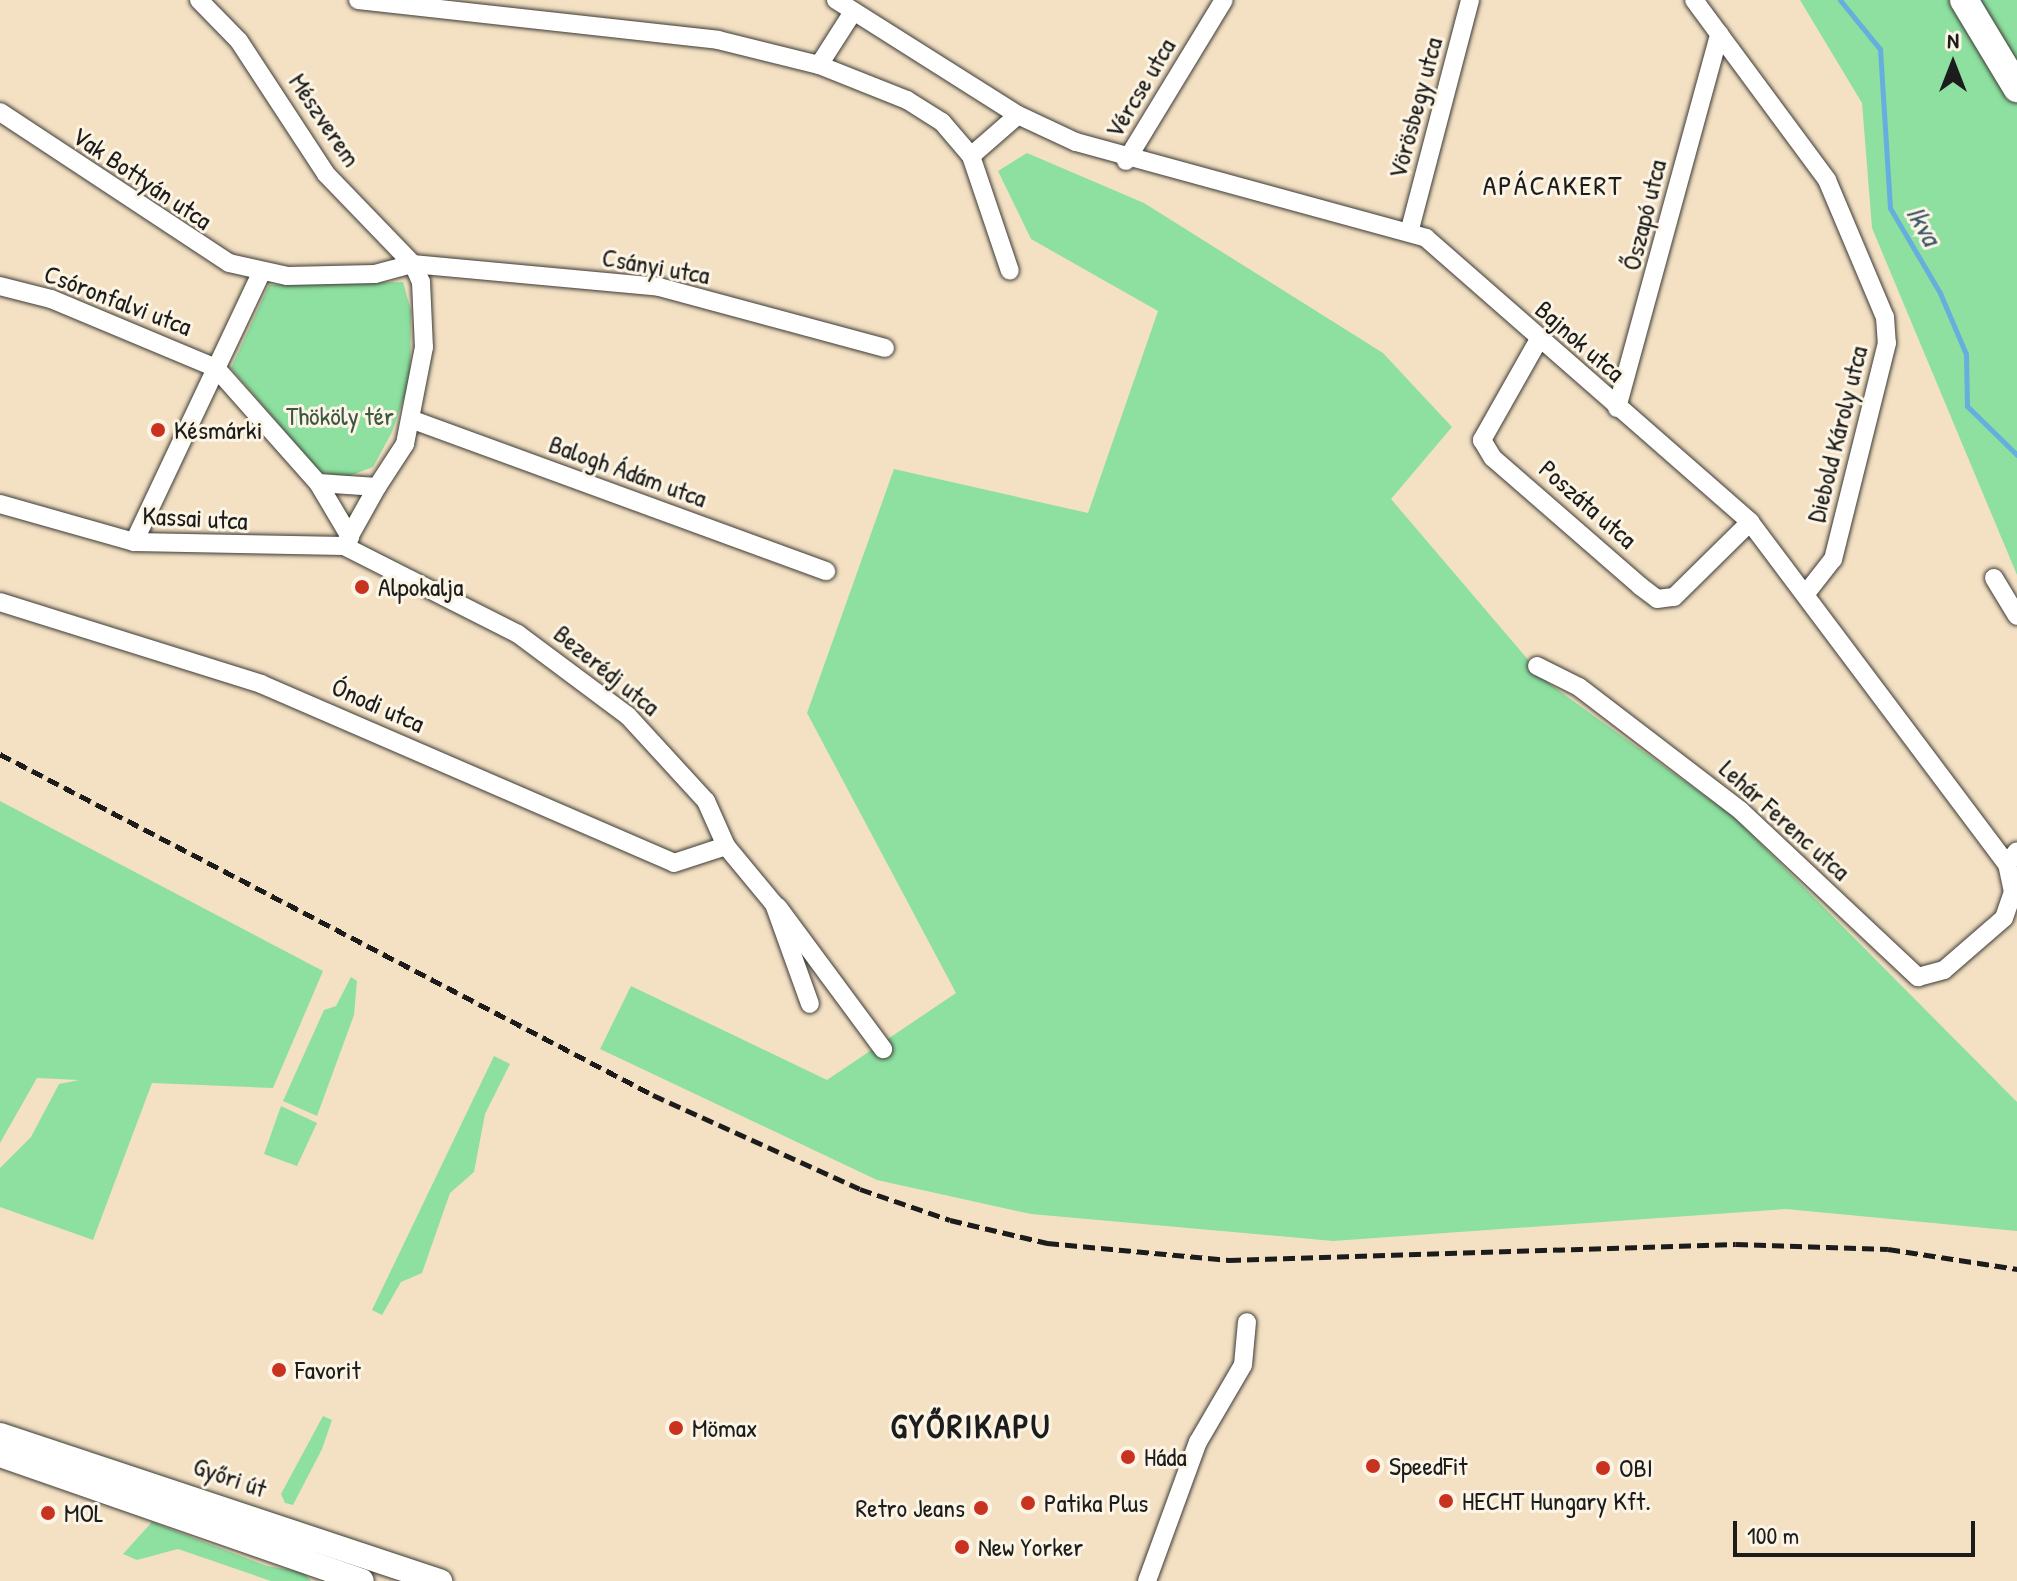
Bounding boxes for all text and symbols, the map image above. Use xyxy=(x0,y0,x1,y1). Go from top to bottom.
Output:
north arrow xyxy=(1913,24,1993,104)
text: N xyxy=(1947,25,1959,55)
street label: Vércse utca xyxy=(1098,32,1182,144)
street label: Vörösbegy utca xyxy=(1381,34,1449,182)
street label: Mészverem xyxy=(283,67,367,173)
street label: Vak Bottyán utca xyxy=(66,120,218,236)
street label: Őszapó utca xyxy=(1615,156,1673,274)
district label: APÁCAKERT xyxy=(1483,168,1623,202)
water label: Ikva xyxy=(1899,199,1949,251)
street label: Csányi utca xyxy=(600,241,712,291)
street label: Csóronfalvi utca xyxy=(40,258,196,342)
street label: Bajnok utca xyxy=(1529,294,1631,388)
street label: Diebold Károly utca xyxy=(1800,343,1874,525)
park label: Thököly tér xyxy=(286,400,394,432)
place label: Késmárki xyxy=(174,414,262,446)
marker: Késmárki xyxy=(149,421,167,439)
street label: Balogh Ádám utca xyxy=(545,428,711,514)
street label: Poszáta utca xyxy=(1533,453,1643,555)
street label: Kassai utca xyxy=(142,500,248,536)
place label: Alpokalja xyxy=(378,571,463,603)
marker: Alpokalja xyxy=(353,578,371,596)
street label: Bezerédj utca xyxy=(548,618,666,722)
street label: Ónodi utca xyxy=(327,671,429,739)
street label: Lehár Ferenc utca xyxy=(1713,753,1857,887)
place label: Favorit xyxy=(295,1354,361,1386)
marker: Favorit xyxy=(270,1361,288,1379)
district label: GYŐRIKAPU xyxy=(890,1407,1052,1447)
place label: Mömax xyxy=(692,1412,757,1444)
marker: Mömax xyxy=(667,1419,685,1437)
place label: Háda xyxy=(1144,1441,1187,1473)
marker: Háda xyxy=(1119,1448,1137,1466)
street label: Győri út xyxy=(189,1450,271,1504)
place label: SpeedFit xyxy=(1389,1450,1467,1482)
place label: OBI xyxy=(1619,1452,1653,1484)
marker: SpeedFit xyxy=(1364,1457,1382,1475)
marker: OBI xyxy=(1594,1459,1612,1477)
place label: HECHT Hungary Kft. xyxy=(1462,1485,1651,1517)
place label: Patika Plus xyxy=(1044,1487,1148,1519)
place label: Retro Jeans xyxy=(856,1492,965,1524)
marker: HECHT Hungary Kft. xyxy=(1437,1492,1455,1510)
marker: Patika Plus xyxy=(1019,1494,1037,1512)
place label: MOL xyxy=(64,1497,104,1529)
marker: Retro Jeans xyxy=(972,1499,990,1517)
marker: MOL xyxy=(39,1504,57,1522)
scale bar xyxy=(1737,1505,1979,1555)
text: 100 m xyxy=(1747,1519,1799,1551)
place label: New Yorker xyxy=(978,1531,1083,1563)
marker: New Yorker xyxy=(953,1538,971,1556)

